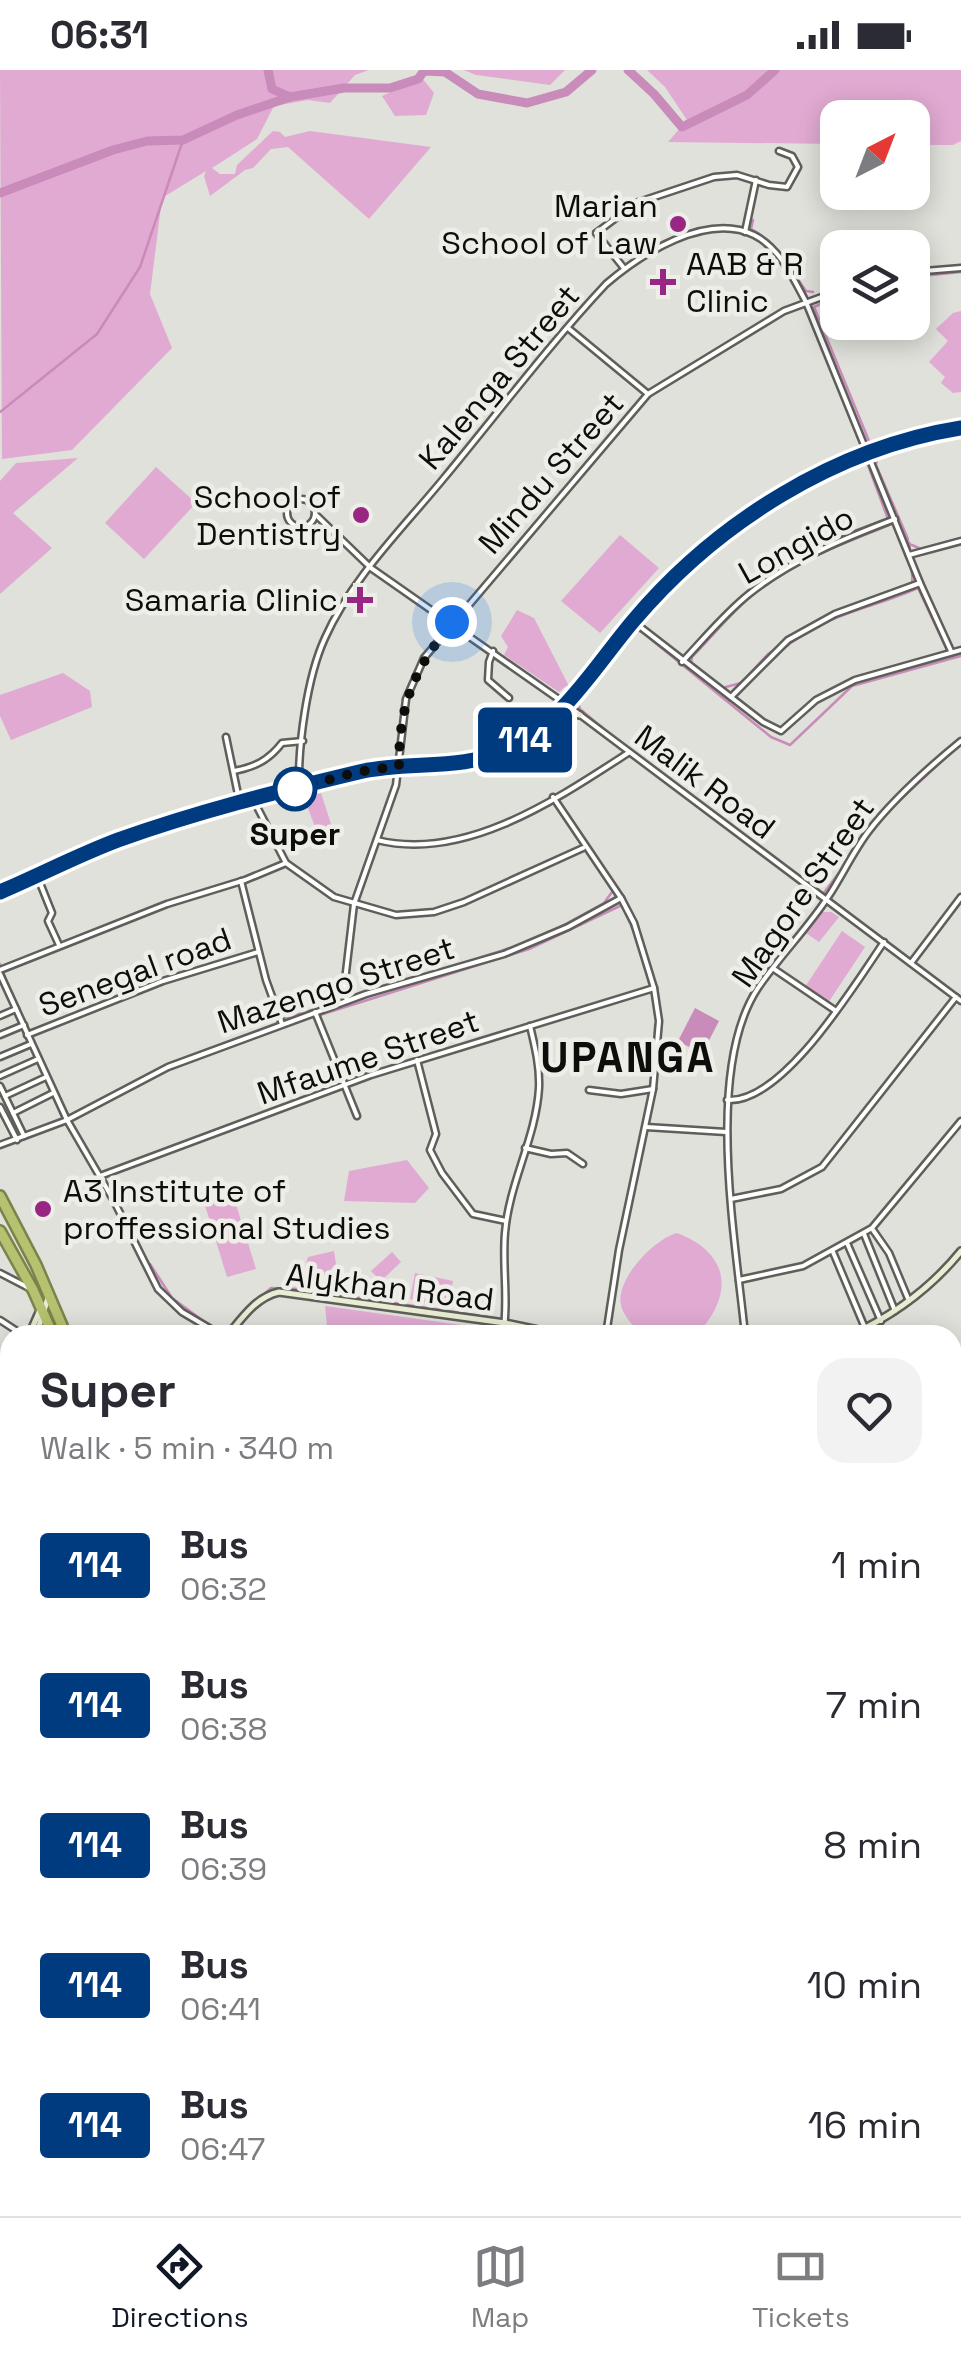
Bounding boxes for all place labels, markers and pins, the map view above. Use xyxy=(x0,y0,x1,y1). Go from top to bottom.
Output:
place label: Marian School of Law xyxy=(441,186,658,263)
marker: Marian School of Law xyxy=(667,213,689,235)
place label: AAB & R Clinic xyxy=(686,244,803,321)
marker: AAB & R Clinic xyxy=(650,269,676,295)
place label: School of Dentistry xyxy=(194,477,341,554)
marker: School of Dentistry xyxy=(350,504,372,526)
place label: Samaria Clinic xyxy=(125,580,338,620)
marker: Samaria Clinic xyxy=(347,587,373,613)
marker: Super xyxy=(274,768,316,810)
place label: Super xyxy=(250,814,340,854)
place label: A3 Institute of proffessional Studies xyxy=(63,1171,390,1248)
marker: A3 Institute of proffessional Studies xyxy=(32,1198,54,1220)

